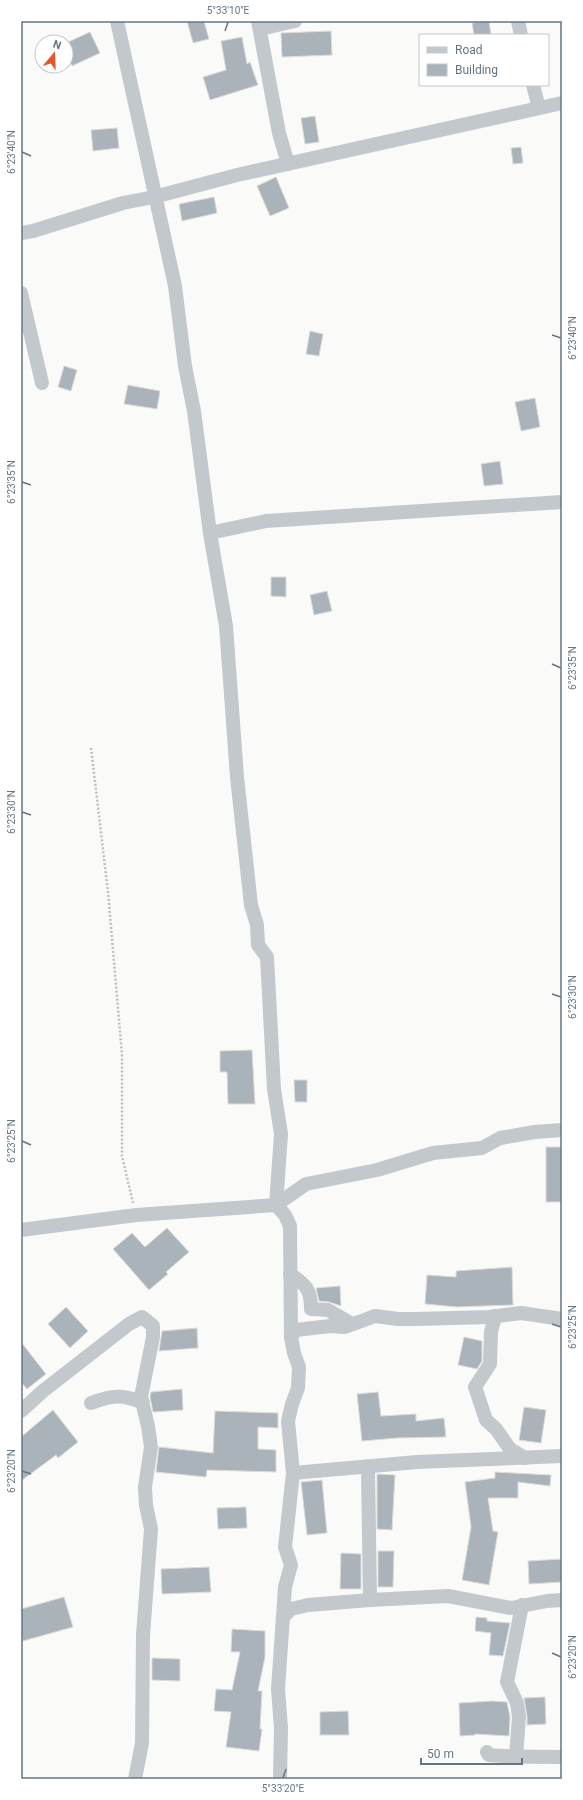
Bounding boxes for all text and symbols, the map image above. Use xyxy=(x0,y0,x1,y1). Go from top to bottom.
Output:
text: 5°33'10"E xyxy=(207,5,250,16)
north arrow xyxy=(34,34,74,74)
legend xyxy=(419,34,549,86)
text: N xyxy=(51,38,63,53)
text: Road xyxy=(455,43,483,57)
text: Building xyxy=(455,63,498,77)
text: 6°23'40"N xyxy=(6,130,17,174)
text: 6°23'40"N xyxy=(567,316,578,360)
text: 6°23'35"N xyxy=(6,460,17,504)
text: 6°23'35"N xyxy=(567,646,578,690)
text: 6°23'30"N xyxy=(6,790,17,834)
text: 6°23'30"N xyxy=(567,975,578,1019)
text: 6°23'25"N xyxy=(6,1119,17,1163)
text: 6°23'25"N xyxy=(567,1305,578,1349)
text: 6°23'20"N xyxy=(6,1449,17,1493)
text: 6°23'20"N xyxy=(567,1635,578,1679)
scale bar xyxy=(421,1740,522,1766)
text: 50 m xyxy=(427,1747,454,1761)
text: 5°33'20"E xyxy=(262,1783,305,1794)

